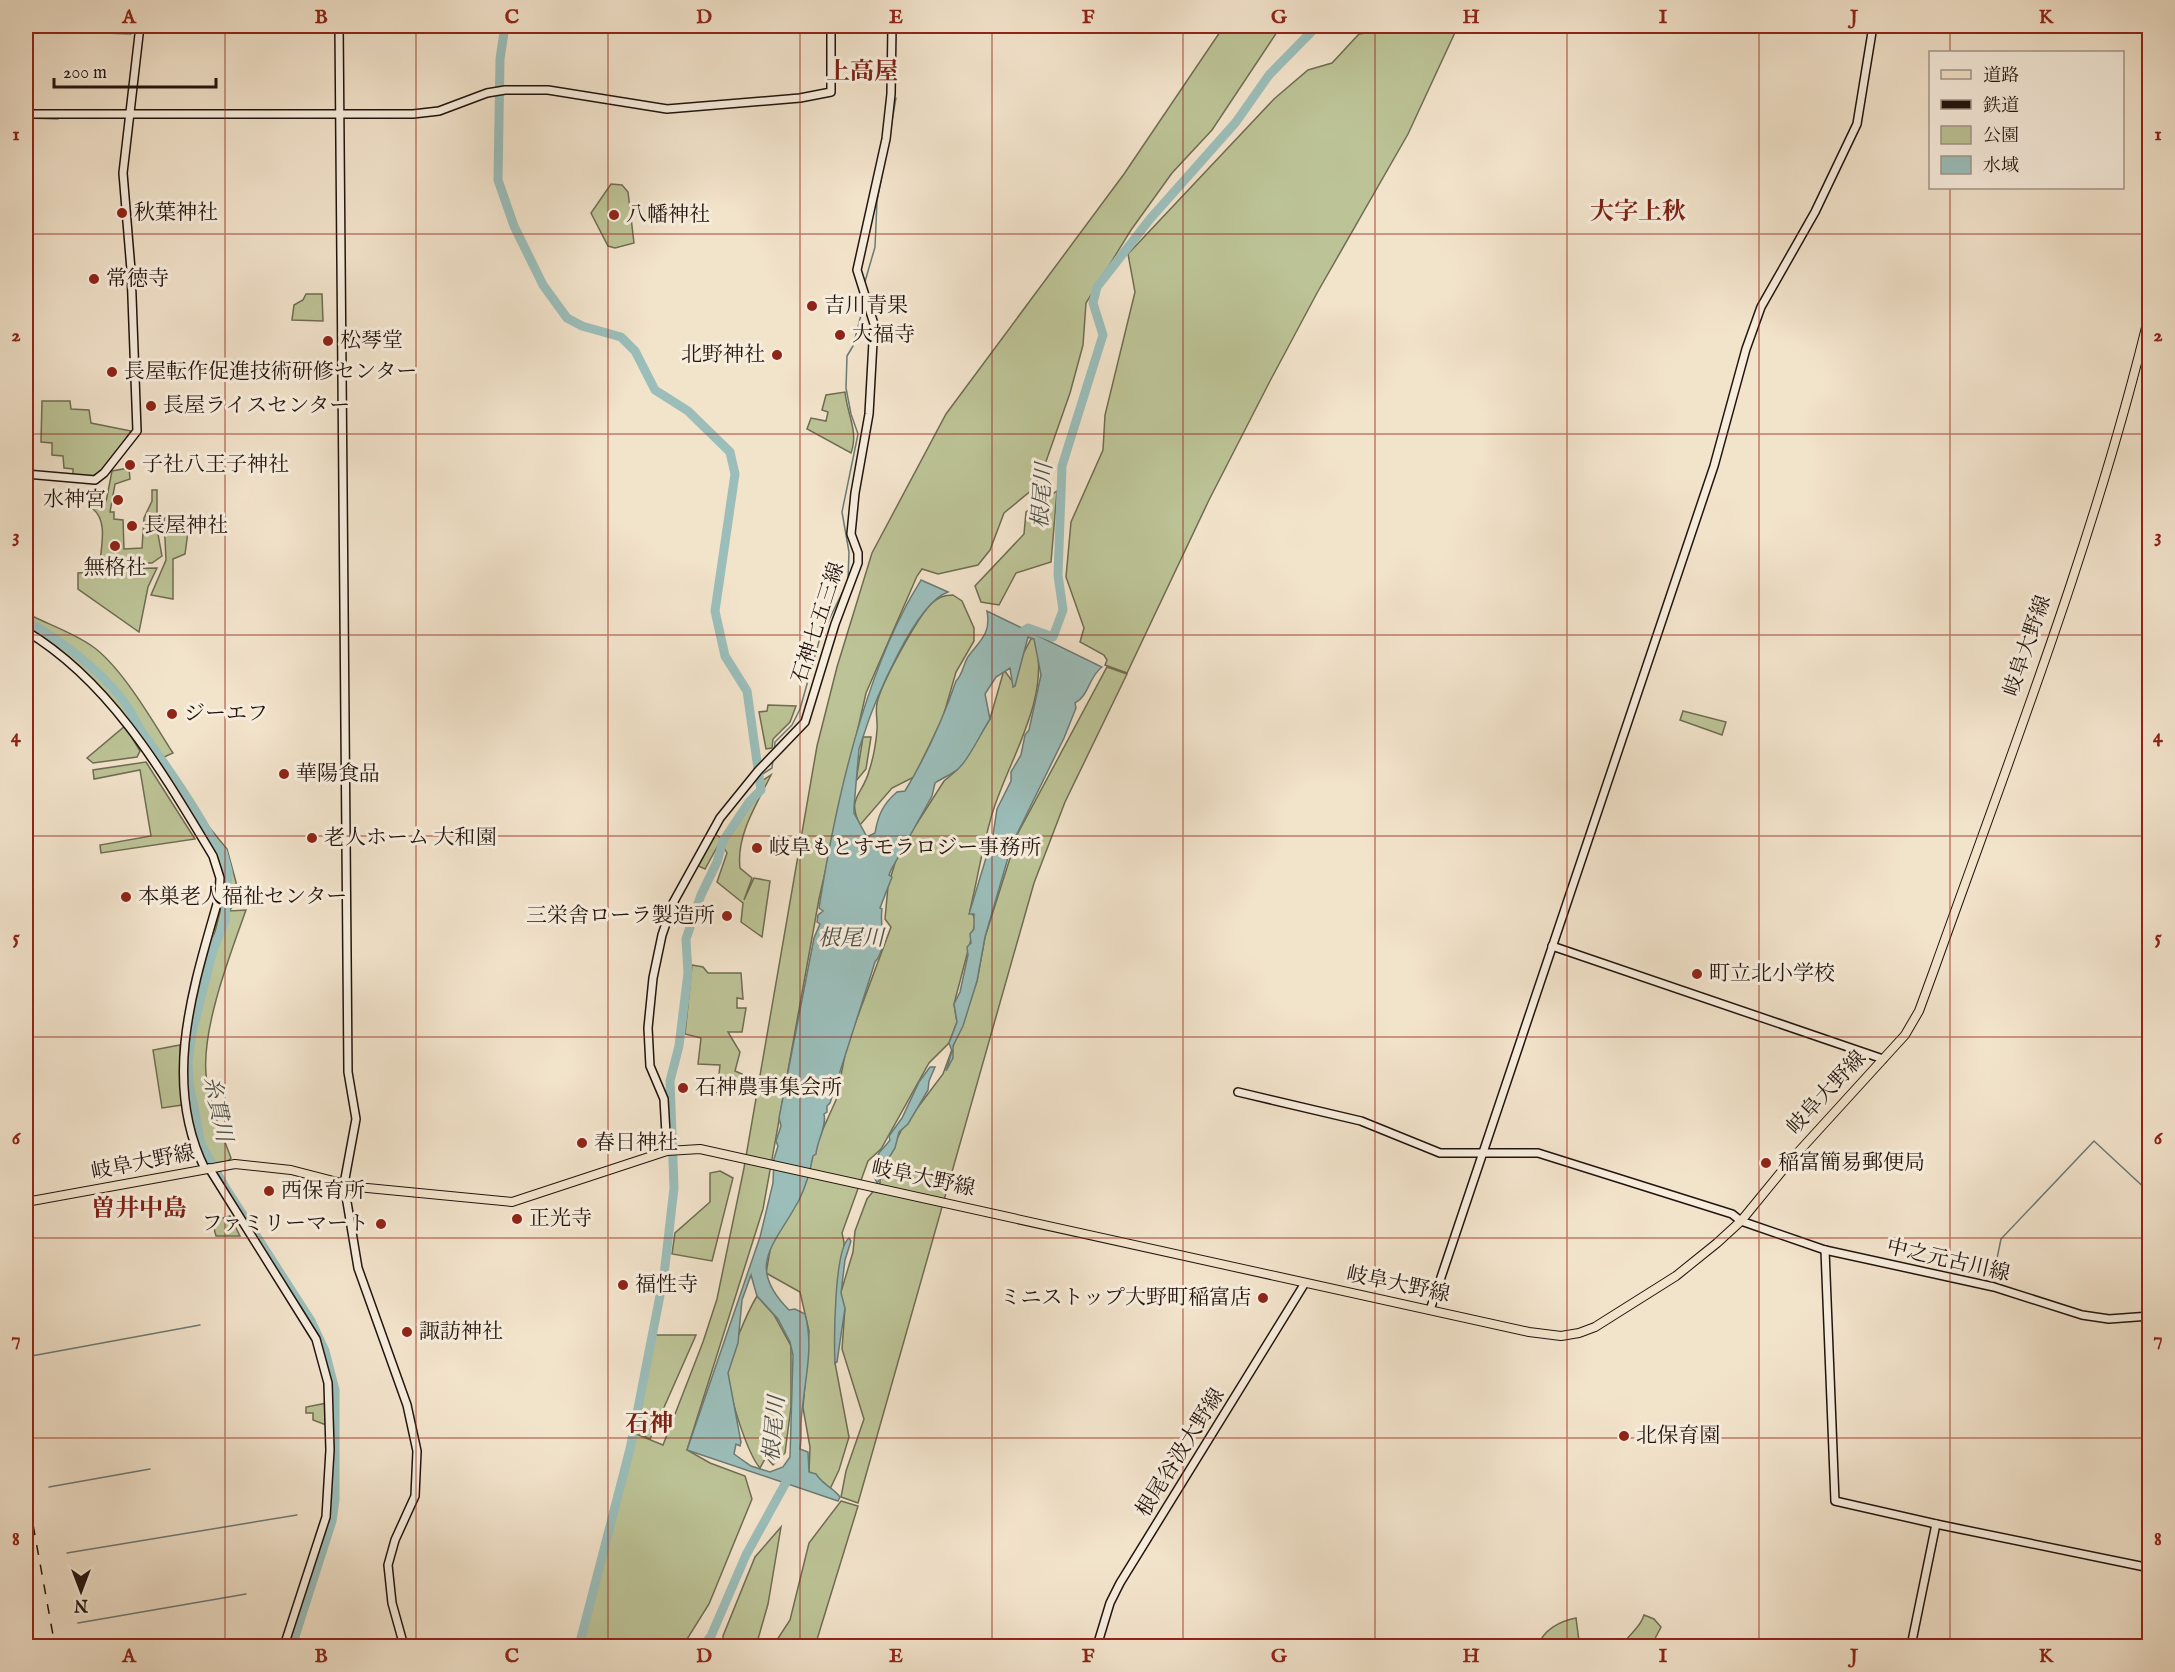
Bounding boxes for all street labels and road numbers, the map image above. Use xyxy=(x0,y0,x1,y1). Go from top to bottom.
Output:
street label: 石神七五三線 xyxy=(787,559,851,687)
street label: 岐阜大野線 xyxy=(1998,592,2058,700)
street label: 岐阜大野線 xyxy=(1781,1045,1873,1141)
street label: 岐阜大野線 xyxy=(89,1140,197,1186)
street label: 岐阜大野線 xyxy=(869,1155,977,1203)
street label: 中之元古川線 xyxy=(1884,1234,2012,1288)
street label: 岐阜大野線 xyxy=(1344,1261,1452,1309)
street label: 根尾谷汲大野線 xyxy=(1131,1384,1231,1522)

